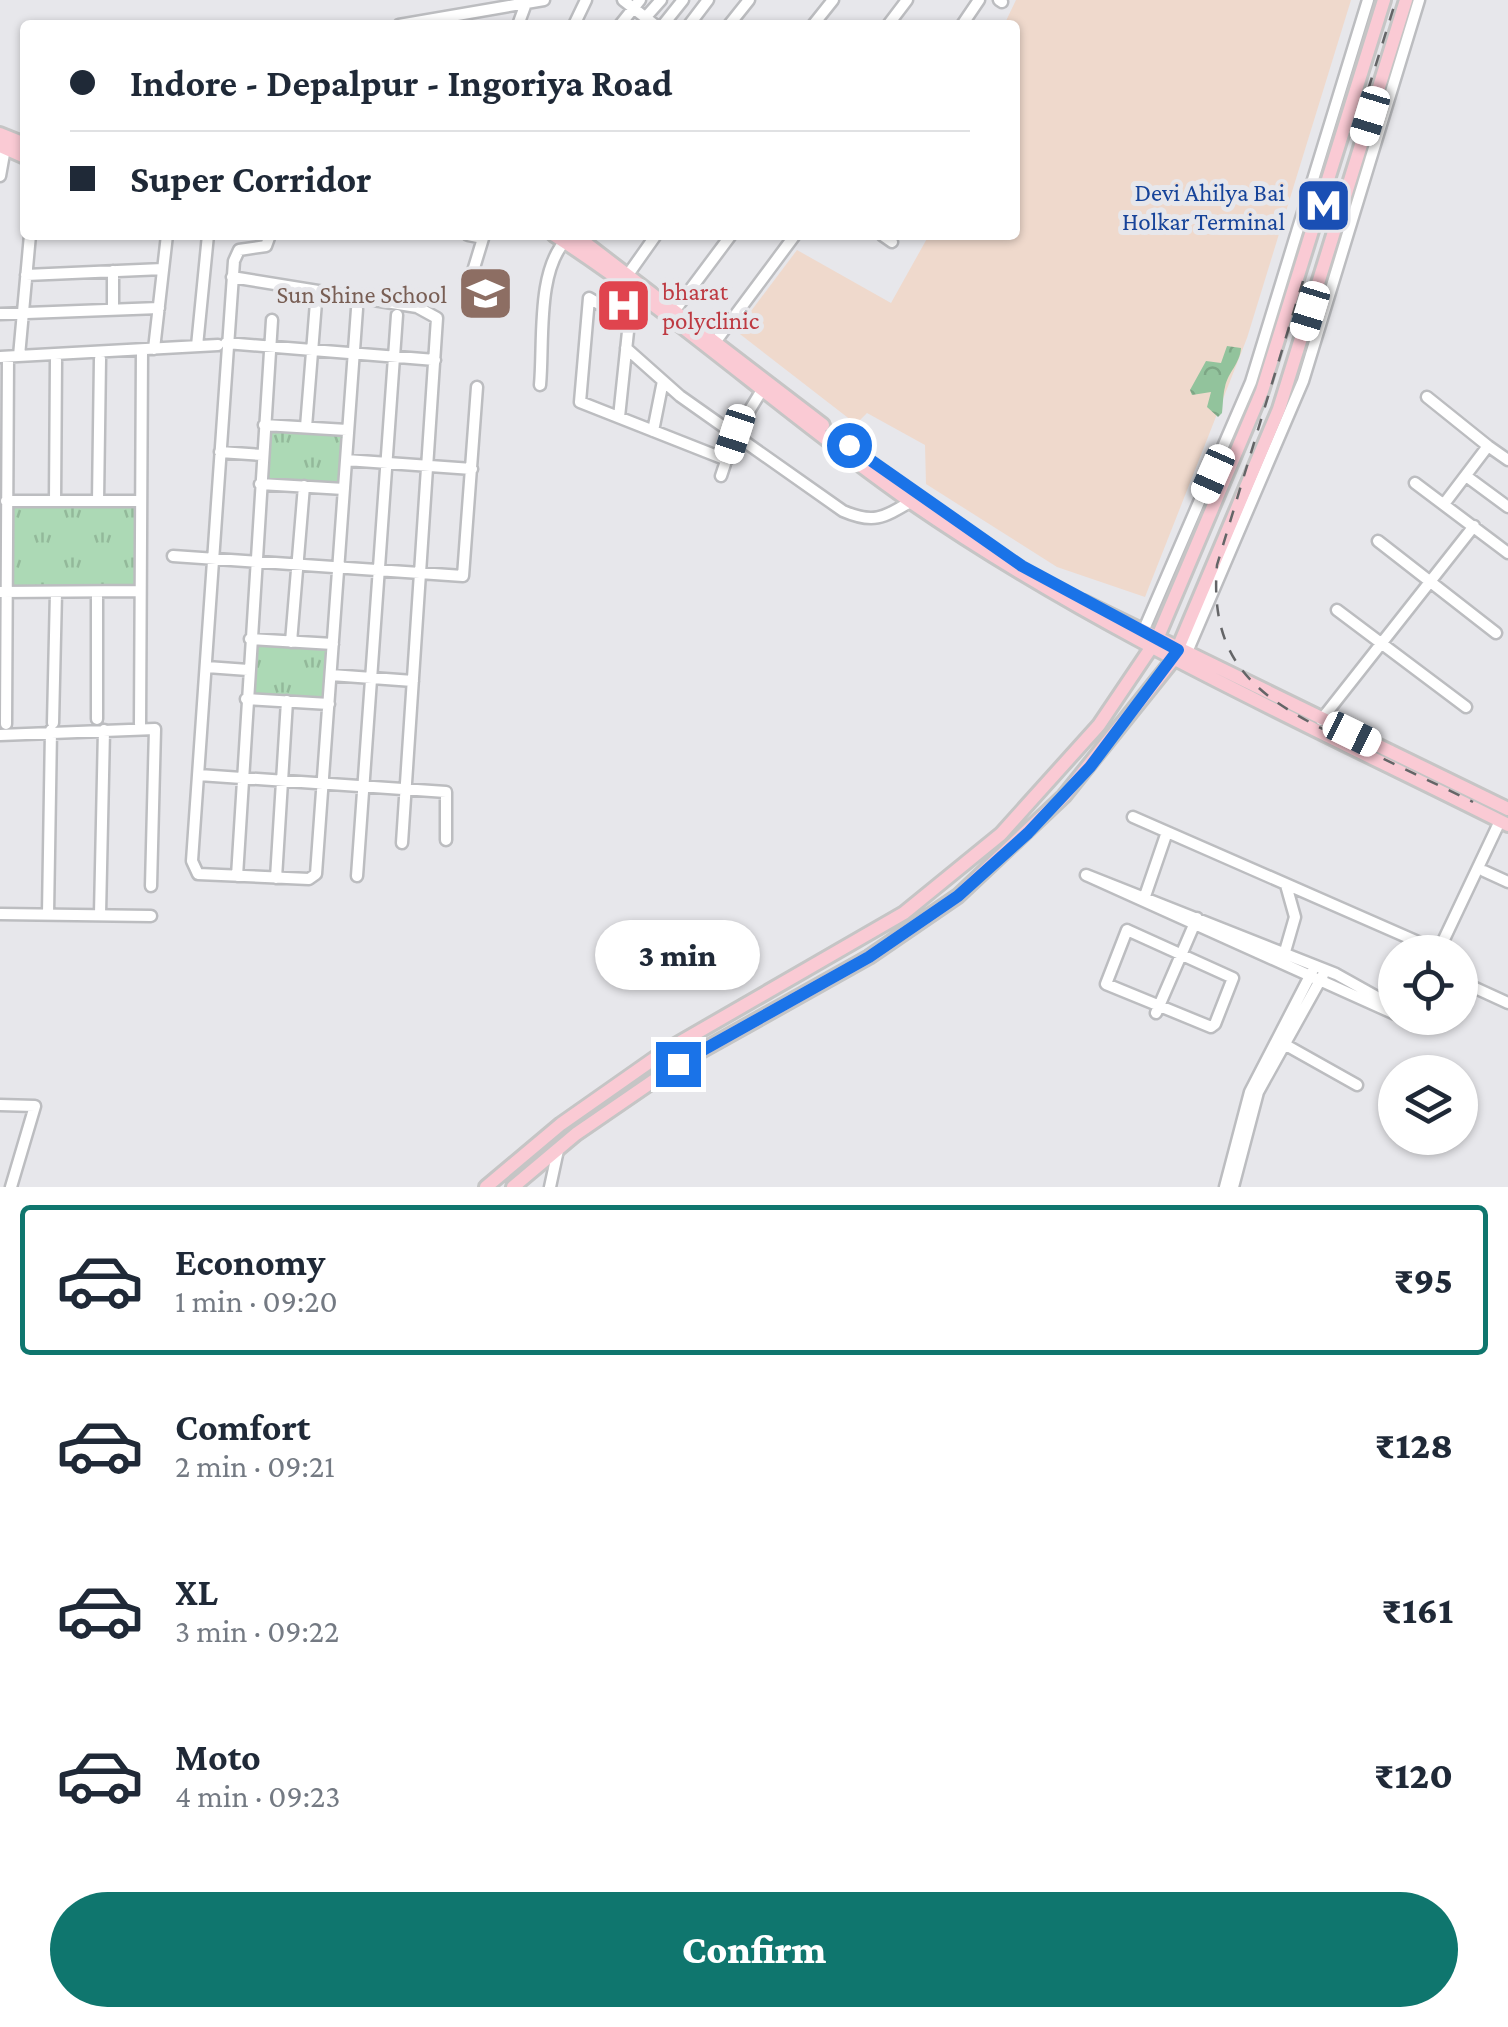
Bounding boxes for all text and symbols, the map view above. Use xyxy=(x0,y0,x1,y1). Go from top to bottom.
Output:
text: Indore - Depalpur - Ingoriya Road xyxy=(130,62,673,104)
car xyxy=(1347,83,1393,149)
text: Super Corridor xyxy=(130,158,372,200)
metro station icon: Devi Ahilya Bai Holkar Terminal xyxy=(1294,176,1354,236)
place label: Devi Ahilya Bai Holkar Terminal xyxy=(1122,179,1285,235)
school or university icon: Sun Shine School xyxy=(456,264,516,324)
hospital icon: bharat polyclinic xyxy=(593,275,653,335)
place label: bharat polyclinic xyxy=(662,278,760,335)
car xyxy=(1287,278,1333,344)
place label: Sun Shine School xyxy=(276,281,447,308)
car xyxy=(711,401,759,467)
route start xyxy=(827,423,872,468)
car xyxy=(1187,440,1239,508)
car xyxy=(1318,707,1386,761)
callout: 3 min xyxy=(596,919,760,989)
map controls xyxy=(1378,935,1478,1155)
button: locate xyxy=(1378,935,1478,1035)
text: 3 min xyxy=(638,937,717,973)
route end xyxy=(656,1042,701,1087)
button: layers xyxy=(1378,1055,1478,1155)
icon: car xyxy=(55,1235,145,1325)
text: Economy xyxy=(175,1241,325,1283)
text: ₹95 xyxy=(1394,1259,1453,1301)
text: 1 min · 09:20 xyxy=(175,1283,338,1319)
icon: car xyxy=(55,1400,145,1490)
text: Comfort xyxy=(175,1406,311,1448)
text: ₹128 xyxy=(1375,1424,1453,1466)
text: 2 min · 09:21 xyxy=(175,1448,335,1484)
icon: car xyxy=(55,1565,145,1655)
text: XL xyxy=(175,1571,218,1613)
text: ₹161 xyxy=(1381,1589,1453,1631)
text: 3 min · 09:22 xyxy=(175,1613,339,1649)
icon: car xyxy=(55,1730,145,1820)
text: Moto xyxy=(175,1736,261,1778)
text: ₹120 xyxy=(1374,1754,1453,1796)
text: 4 min · 09:23 xyxy=(175,1778,340,1814)
button: Confirm xyxy=(50,1892,1458,2007)

